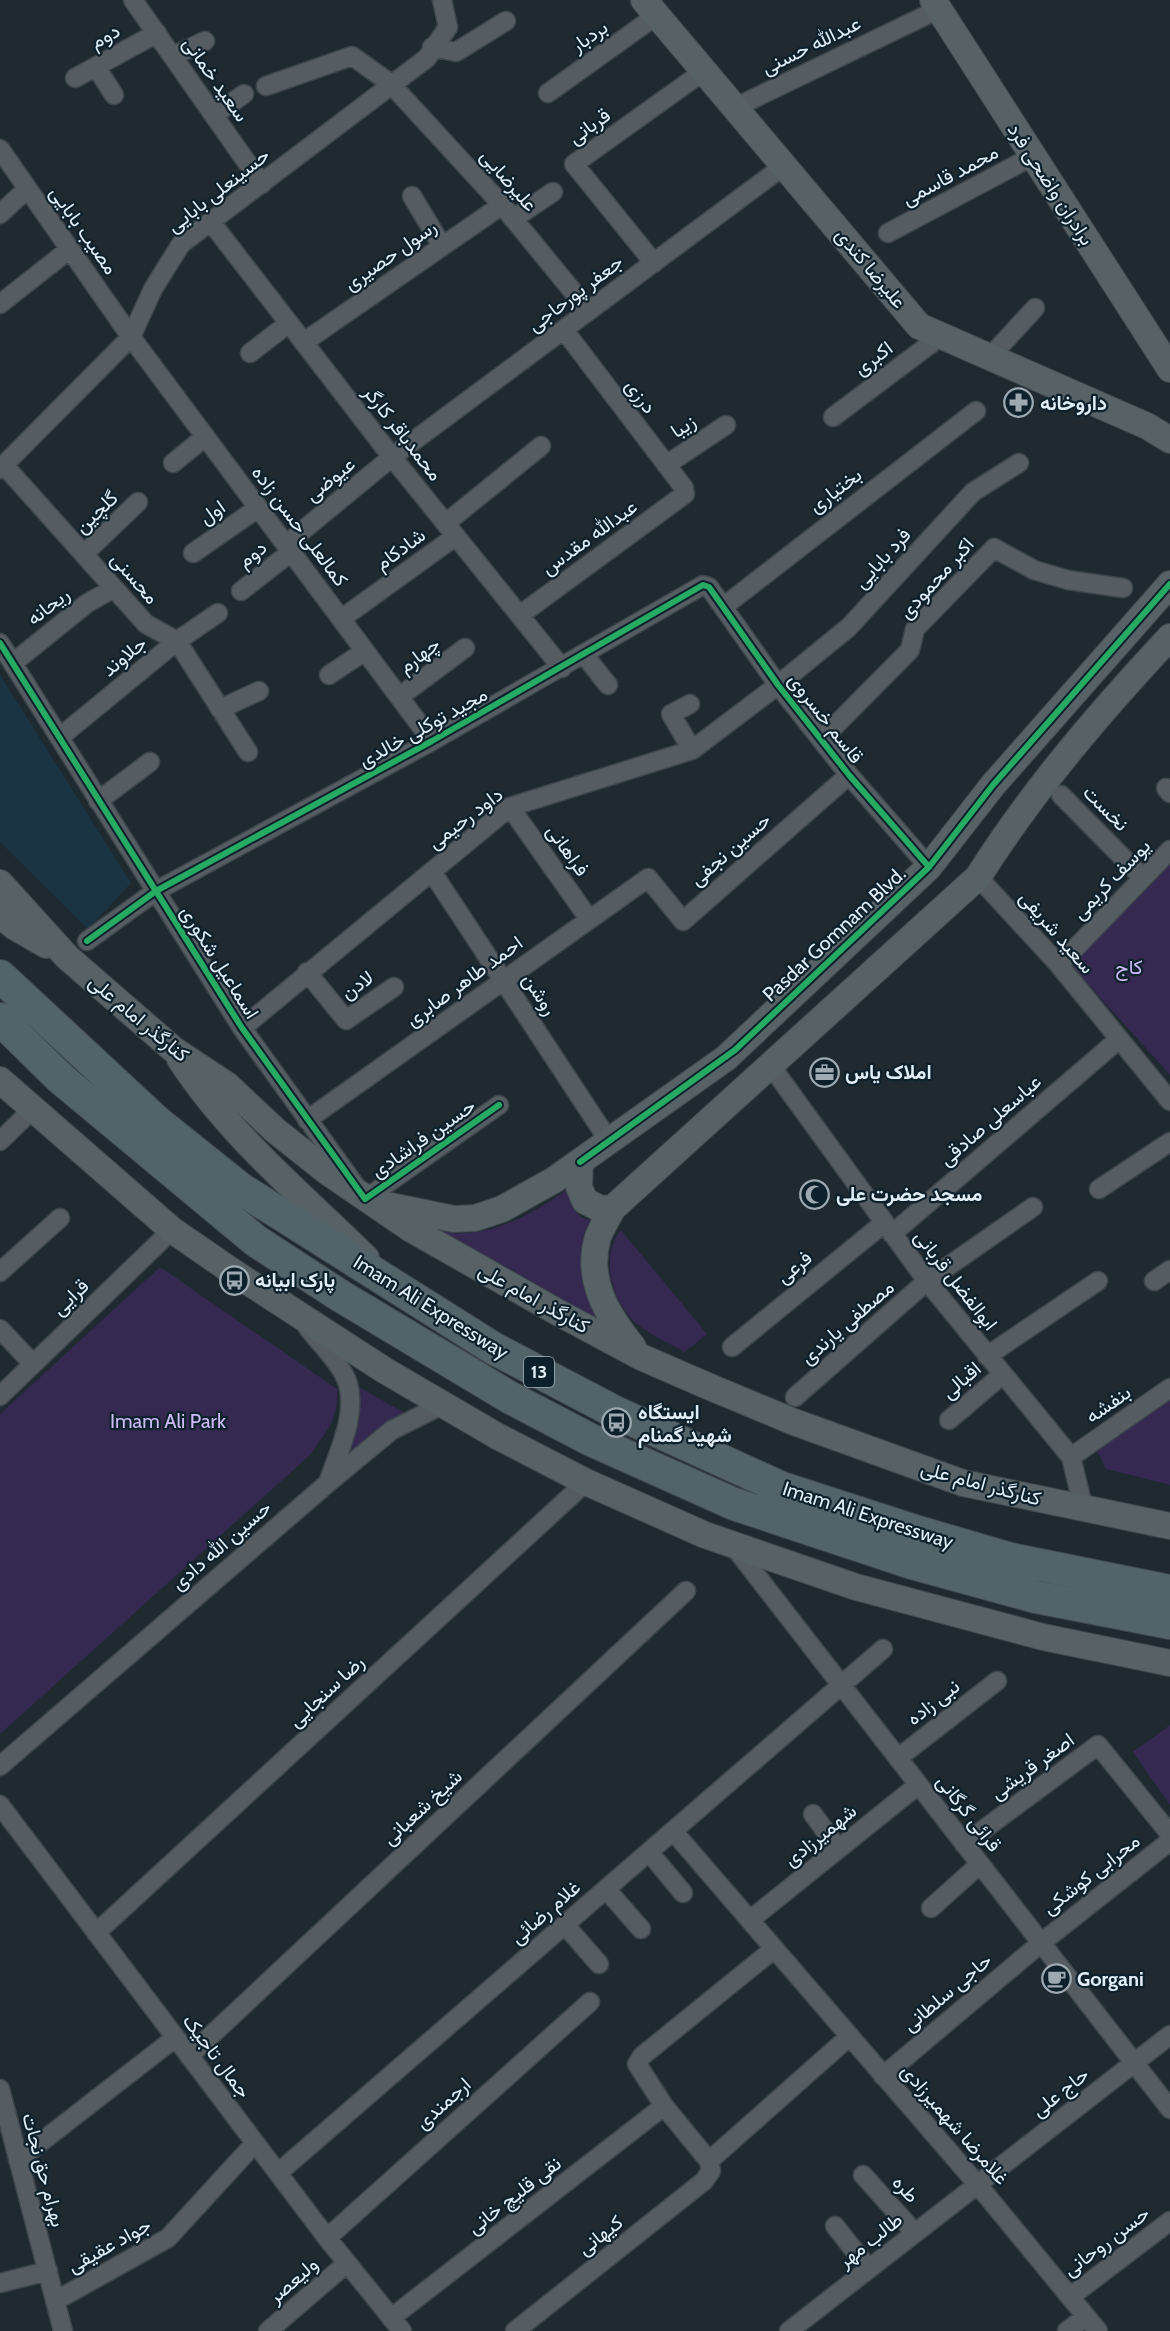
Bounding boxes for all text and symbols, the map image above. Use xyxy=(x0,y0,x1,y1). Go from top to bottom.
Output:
street label: عبدالله حسنی xyxy=(757,11,865,79)
street label: بردبار xyxy=(565,15,613,59)
street label: دوم xyxy=(86,18,125,55)
street label: سعید خمانی xyxy=(178,32,254,126)
street label: قربانی xyxy=(563,103,615,150)
street label: برادران واضحی فرد xyxy=(1002,118,1099,250)
street label: محمد قاسمی xyxy=(898,140,1002,210)
street label: حسینعلی بابایی xyxy=(162,142,274,238)
street label: علیرضایی xyxy=(475,144,543,217)
street label: مصیب بابایی xyxy=(45,181,123,279)
street label: رسول حصیری xyxy=(339,214,442,297)
street label: علیرضا کندی xyxy=(830,223,912,314)
street label: جعفر پورحاجی xyxy=(522,249,629,338)
street label: اکبری xyxy=(849,336,898,381)
street label: درزی xyxy=(619,374,662,419)
street label: محمدباقر کارگر xyxy=(357,380,448,486)
pharmacy icon: داروخانه xyxy=(1003,387,1035,419)
place label: داروخانه xyxy=(1040,391,1107,416)
street label: زیبا xyxy=(666,409,701,444)
street label: عیوضی xyxy=(300,452,360,507)
street label: کمالعلی حسن زاده xyxy=(246,461,353,592)
street label: بختیاری xyxy=(804,462,867,518)
street label: گلچین xyxy=(69,485,124,540)
street label: عبدالله مقدس xyxy=(536,494,642,580)
street label: اول xyxy=(194,495,230,530)
street label: شادکام xyxy=(370,523,430,576)
street label: فرد بابایی xyxy=(848,523,916,594)
street label: اکبر محمودی xyxy=(893,532,979,624)
street label: دوم xyxy=(233,535,272,574)
street label: محسنی xyxy=(106,547,164,609)
street label: ریحانه xyxy=(22,582,75,631)
street label: جلاوند xyxy=(97,631,152,682)
street label: چهارم xyxy=(393,632,446,680)
street label: قاسم خسروی xyxy=(782,668,869,769)
street label: مجید توکلی خالدی xyxy=(354,682,492,773)
street label: نخست xyxy=(1078,780,1134,836)
street label: داود رحیمی xyxy=(423,782,508,855)
street label: حسین نجفی xyxy=(685,807,775,891)
street label: فراهانی xyxy=(541,819,594,881)
street label: یوسف کریمی xyxy=(1067,834,1156,925)
street label: Pasdar Gomnam Blvd. xyxy=(758,862,910,1006)
street label: سعید شریفی xyxy=(1014,886,1100,979)
street label: اسماعیل شکوری xyxy=(175,901,264,1024)
street label: احمد طاهر صابری xyxy=(401,931,528,1032)
park label: کاج xyxy=(1115,955,1143,981)
street label: لادن xyxy=(336,965,378,1005)
street label: روشن xyxy=(517,968,562,1020)
street label: کنارگذر امام علی xyxy=(83,969,194,1068)
office icon: املاک یاس xyxy=(808,1056,840,1088)
place label: املاک یاس xyxy=(845,1060,932,1084)
street label: عباسعلی صادقی xyxy=(934,1069,1046,1171)
street label: حسین فراشادی xyxy=(366,1093,480,1184)
mosque icon: مسجد حضرت علی xyxy=(799,1178,831,1210)
place label: مسجد حضرت علی xyxy=(836,1182,983,1207)
street label: ابوالفضل قربانی xyxy=(908,1225,1003,1336)
street label: فرعی xyxy=(771,1245,817,1289)
street label: Imam Ali Expressway xyxy=(349,1250,513,1364)
street label: کنارگذر امام علی xyxy=(474,1258,594,1339)
bus stop icon: پارک ابیانه xyxy=(218,1264,250,1296)
place label: پارک ابیانه xyxy=(255,1268,335,1294)
street label: قرایی xyxy=(47,1274,94,1321)
street label: مصطفی یارندی xyxy=(795,1275,899,1370)
street label: اقبالی xyxy=(936,1356,986,1404)
road number: 13 xyxy=(524,1357,554,1387)
street label: بنفشه xyxy=(1081,1380,1135,1428)
place label: ایستگاه شهید گمنام xyxy=(638,1400,732,1448)
bus stop icon: ایستگاه شهید گمنام xyxy=(601,1407,633,1439)
park label: Imam Ali Park xyxy=(110,1409,226,1433)
street label: کنارگذر امام علی xyxy=(918,1455,1044,1512)
street label: Imam Ali Expressway xyxy=(780,1476,956,1554)
street label: حسین الله دادی xyxy=(166,1495,276,1595)
street label: رضا سنجایی xyxy=(283,1650,370,1733)
street label: نبی زاده xyxy=(902,1674,965,1731)
street label: اصغر قریشی xyxy=(985,1727,1079,1805)
street label: شیخ شعبانی xyxy=(377,1764,468,1851)
street label: قرائی گرگانی xyxy=(931,1770,1007,1857)
street label: شهمیرزادی xyxy=(779,1799,862,1872)
street label: محرابی کوشکی xyxy=(1037,1828,1145,1920)
street label: غلام رضائی xyxy=(505,1875,586,1950)
street label: حاجی سلطانی xyxy=(898,1948,996,2036)
cafe icon: Gorgani xyxy=(1040,1963,1072,1995)
place label: Gorgani xyxy=(1077,1967,1144,1991)
street label: جمال تاجیک xyxy=(178,2009,256,2103)
street label: غلامرضا شهمیرزادی xyxy=(895,2059,1014,2190)
street label: حاج علی xyxy=(1026,2062,1095,2123)
street label: ارجمندی xyxy=(410,2072,476,2135)
street label: بهرام حق نجات xyxy=(16,2110,71,2230)
street label: نقی قلیچ خانی xyxy=(462,2151,567,2241)
street label: طره xyxy=(887,2170,924,2208)
street label: حسن روحانی xyxy=(1058,2201,1155,2282)
street label: طالب مهر xyxy=(832,2207,908,2274)
street label: کیهانی xyxy=(572,2210,628,2261)
street label: جواد عقیقی xyxy=(63,2212,155,2279)
street label: ولیعصر xyxy=(262,2252,324,2310)

